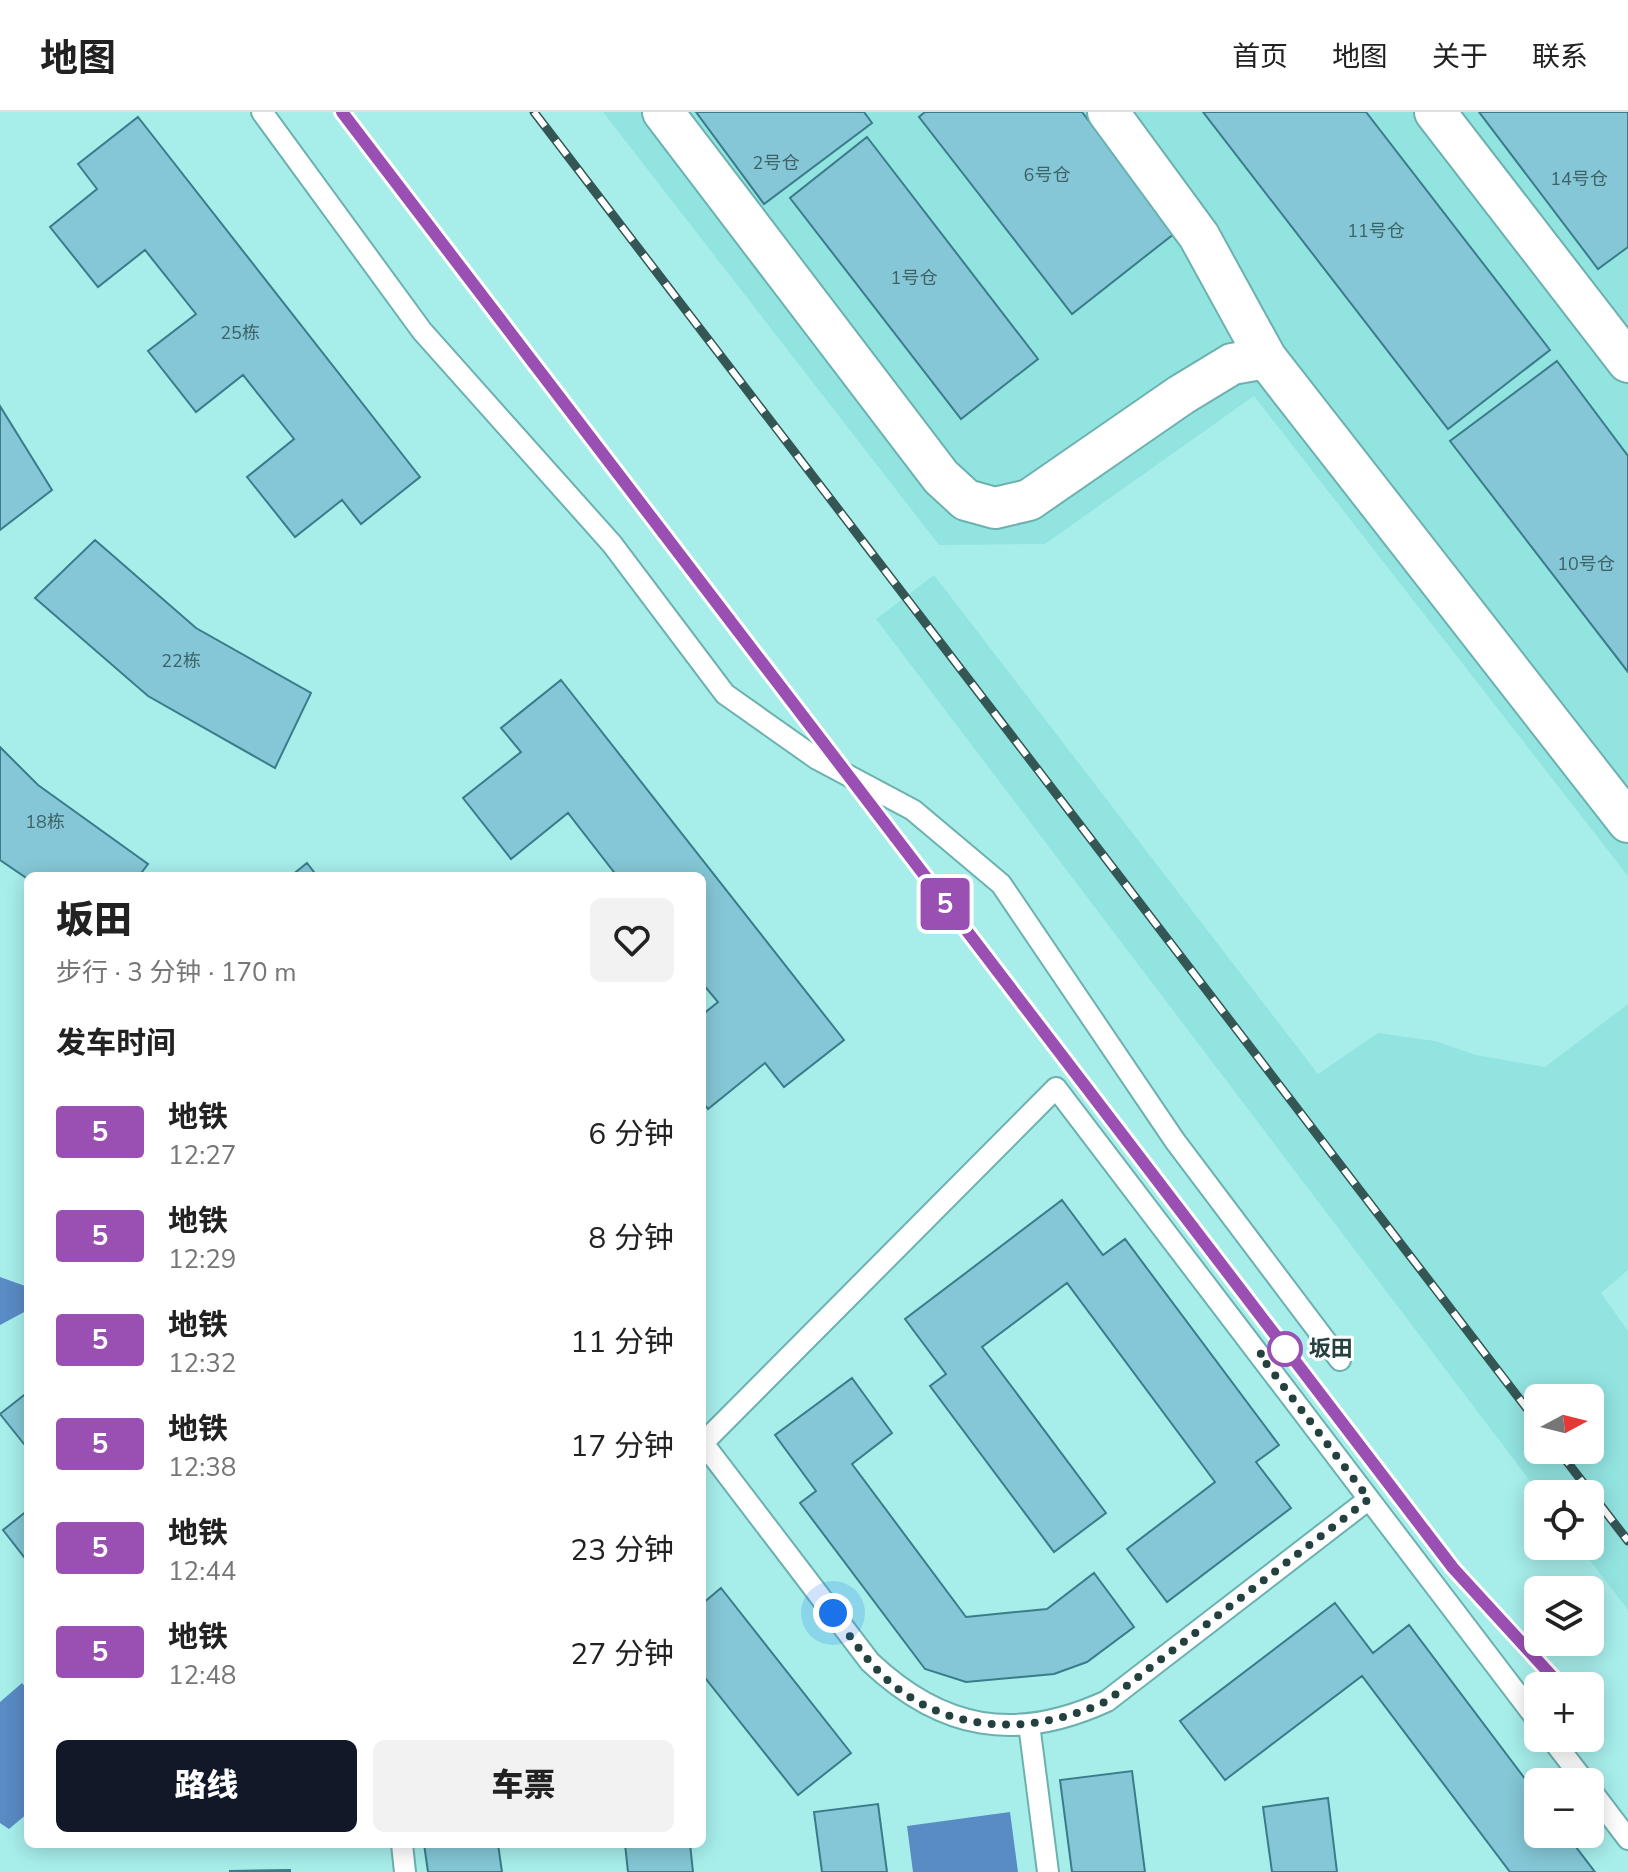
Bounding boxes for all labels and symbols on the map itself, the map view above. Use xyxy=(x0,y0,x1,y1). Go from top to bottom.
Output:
house number: 2号仓 xyxy=(753,151,799,175)
house number: 6号仓 xyxy=(1024,163,1070,187)
house number: 14号仓 xyxy=(1550,167,1608,191)
house number: 11号仓 xyxy=(1347,219,1405,243)
house number: 1号仓 xyxy=(891,266,937,290)
house number: 25栋 xyxy=(220,321,260,345)
house number: 10号仓 xyxy=(1557,552,1615,576)
house number: 22栋 xyxy=(161,649,201,673)
house number: 18栋 xyxy=(25,810,65,834)
line badge: 5 xyxy=(919,878,971,930)
marker: 坂田 xyxy=(1268,1332,1302,1366)
place label: 坂田 xyxy=(1309,1334,1353,1364)
north arrow xyxy=(1524,1384,1604,1464)
your location xyxy=(813,1593,853,1633)

